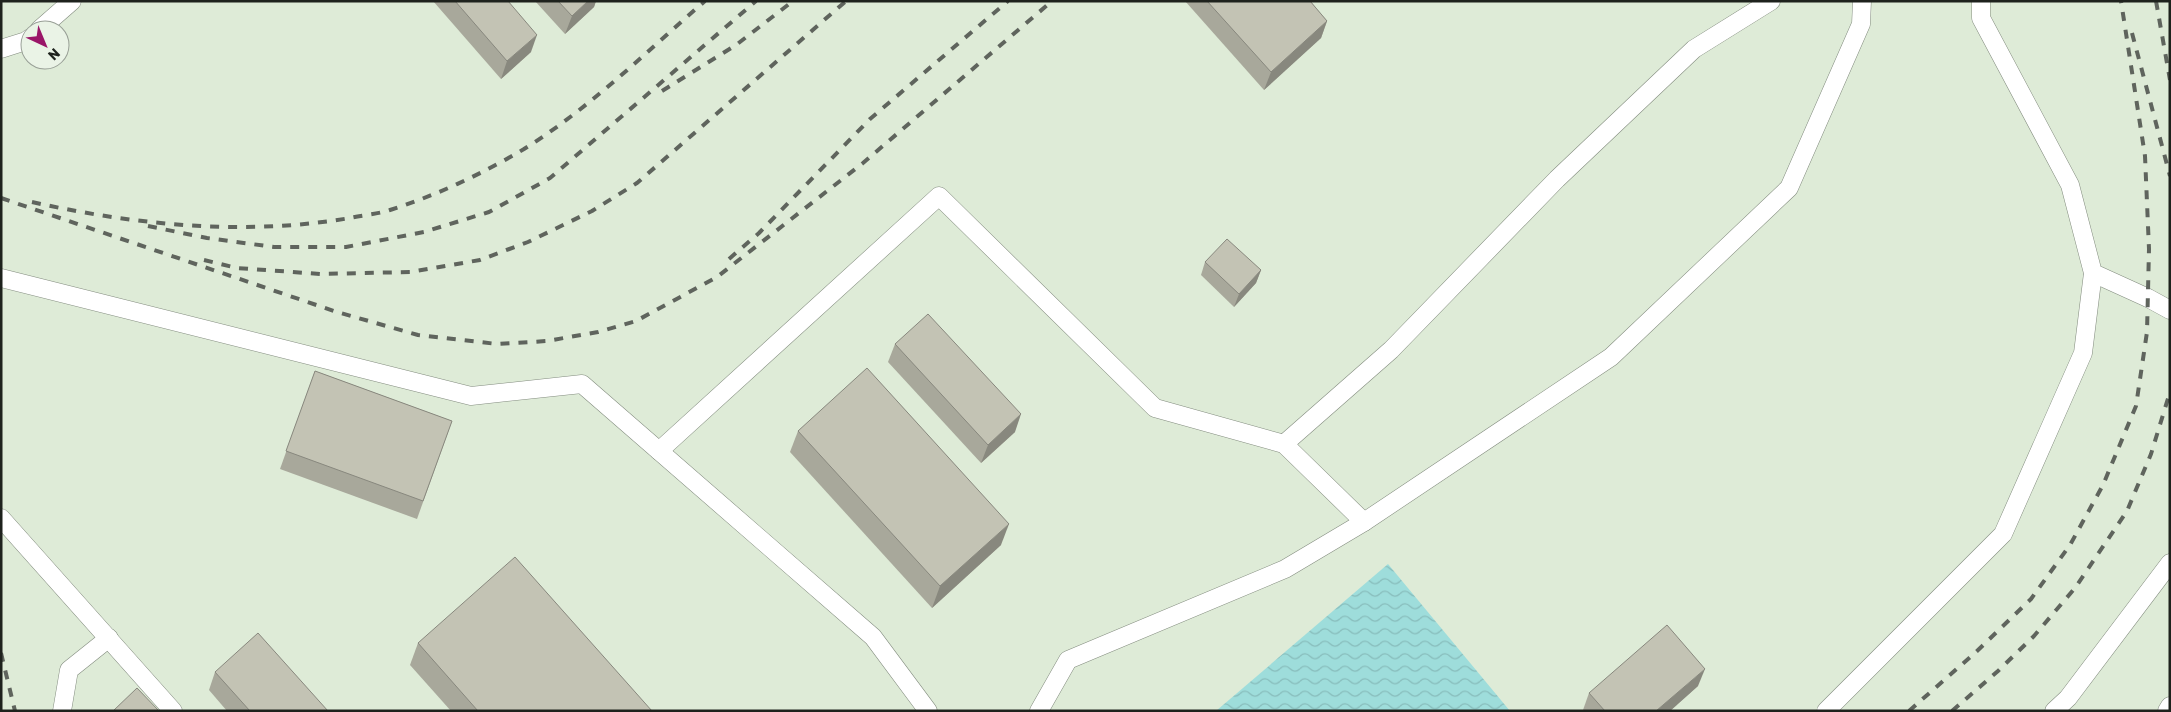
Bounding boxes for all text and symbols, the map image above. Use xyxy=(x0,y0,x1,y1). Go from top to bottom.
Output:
north arrow xyxy=(20,20,70,70)
text: N xyxy=(44,44,63,64)

